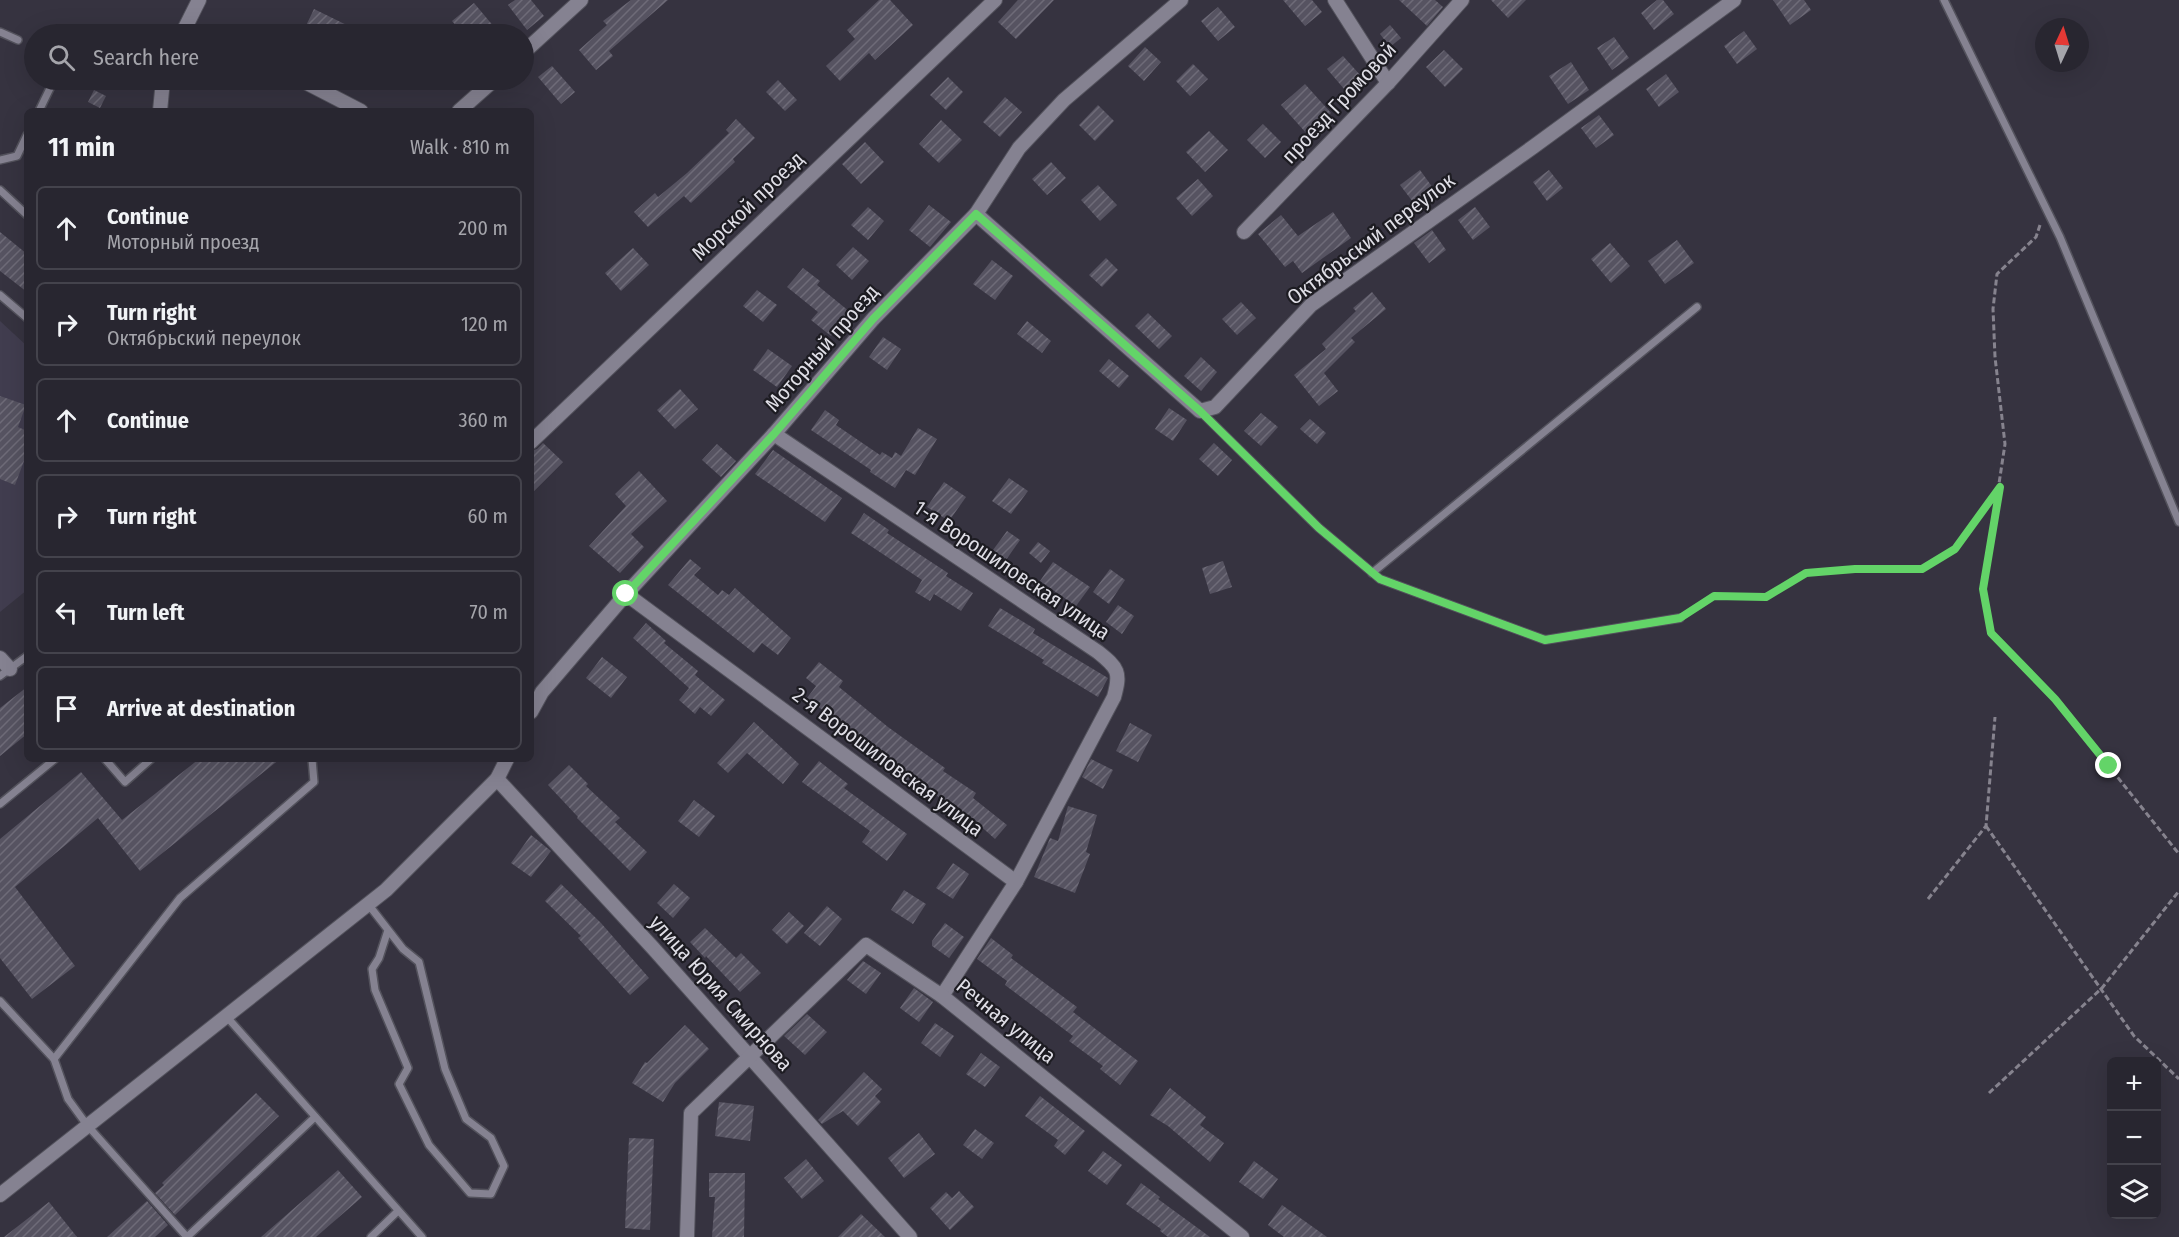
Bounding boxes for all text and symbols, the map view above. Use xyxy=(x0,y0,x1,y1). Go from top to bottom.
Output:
north arrow xyxy=(2035,18,2089,72)
search box xyxy=(24,24,534,90)
street label: проезд Громовой xyxy=(1276,37,1402,169)
icon: search xyxy=(45,41,78,74)
text: Search here xyxy=(93,44,199,71)
text: 11 min xyxy=(48,132,115,163)
text: Walk · 810 m xyxy=(410,135,510,159)
street label: Морской проезд xyxy=(686,146,810,266)
street label: Октябрьский переулок xyxy=(1282,167,1460,311)
text: Continue xyxy=(107,203,189,230)
icon: ahead xyxy=(50,212,83,245)
text: 200 m xyxy=(458,216,508,240)
text: Моторный проезд xyxy=(107,230,259,254)
street label: Моторный проезд xyxy=(760,279,884,417)
text: Turn right xyxy=(107,299,196,326)
icon: right xyxy=(50,308,83,341)
text: 120 m xyxy=(461,312,508,336)
text: Октябрьский переулок xyxy=(107,326,301,350)
icon: ahead xyxy=(50,404,83,437)
text: Continue xyxy=(107,407,189,434)
text: 360 m xyxy=(459,408,508,432)
street label: 1-я Ворошиловская улица xyxy=(909,495,1115,645)
icon: right xyxy=(50,500,83,533)
text: Turn right xyxy=(107,503,196,530)
text: 60 m xyxy=(468,504,508,528)
route start xyxy=(612,580,638,606)
icon: left xyxy=(50,596,83,629)
text: Turn left xyxy=(107,599,185,626)
text: 70 m xyxy=(470,600,508,624)
street label: 2-я Ворошиловская улица xyxy=(787,682,989,842)
icon: arrive xyxy=(50,692,83,725)
text: Arrive at destination xyxy=(107,695,295,722)
route end xyxy=(2095,752,2121,778)
street label: улица Юрия Смирнова xyxy=(644,910,798,1076)
street label: Речная улица xyxy=(951,973,1061,1069)
map controls xyxy=(2107,1057,2161,1219)
button: + xyxy=(2107,1057,2161,1111)
button: − xyxy=(2107,1111,2161,1165)
button: layers xyxy=(2107,1165,2161,1219)

